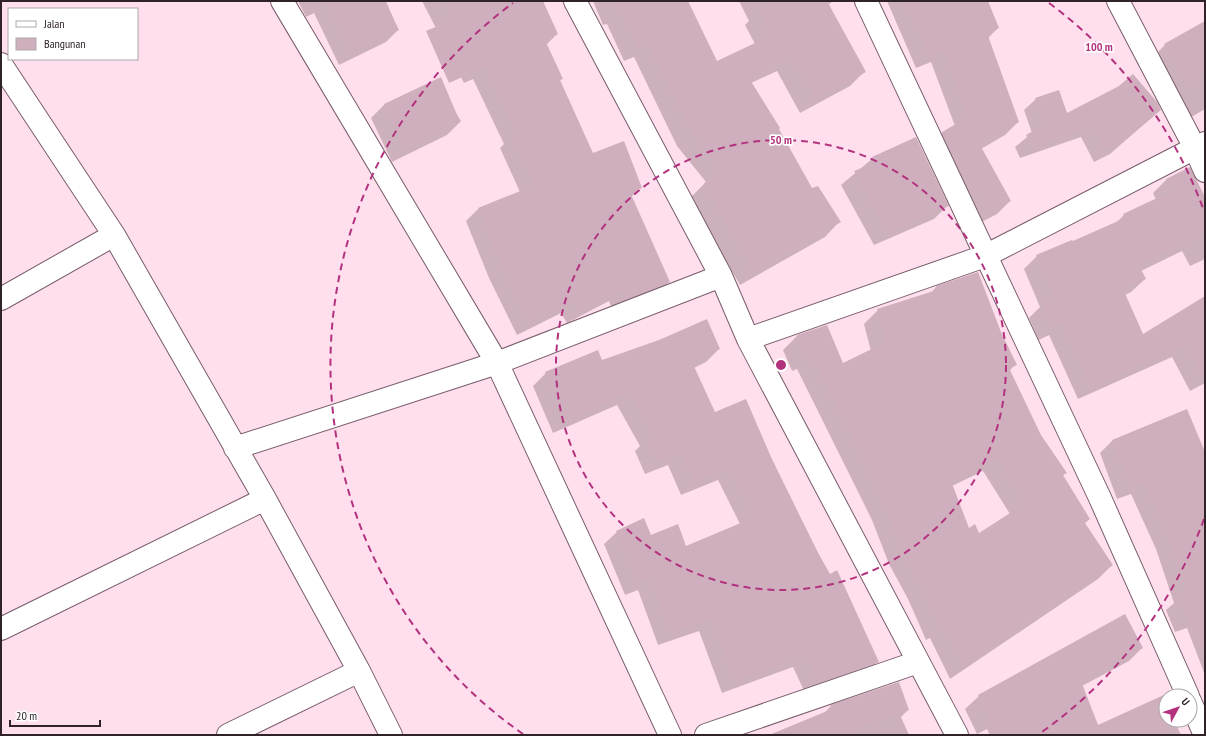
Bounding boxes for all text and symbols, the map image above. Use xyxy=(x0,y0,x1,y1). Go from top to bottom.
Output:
legend xyxy=(8,8,138,60)
text: Jalan xyxy=(43,16,65,31)
text: Bangunan xyxy=(44,36,85,51)
text: 100 m xyxy=(1085,39,1113,54)
text: 50 m xyxy=(770,132,792,147)
centre of rings xyxy=(774,358,788,372)
north arrow xyxy=(1158,688,1198,728)
text: U xyxy=(1178,695,1193,708)
scale bar xyxy=(10,702,100,728)
text: 20 m xyxy=(16,708,37,723)

